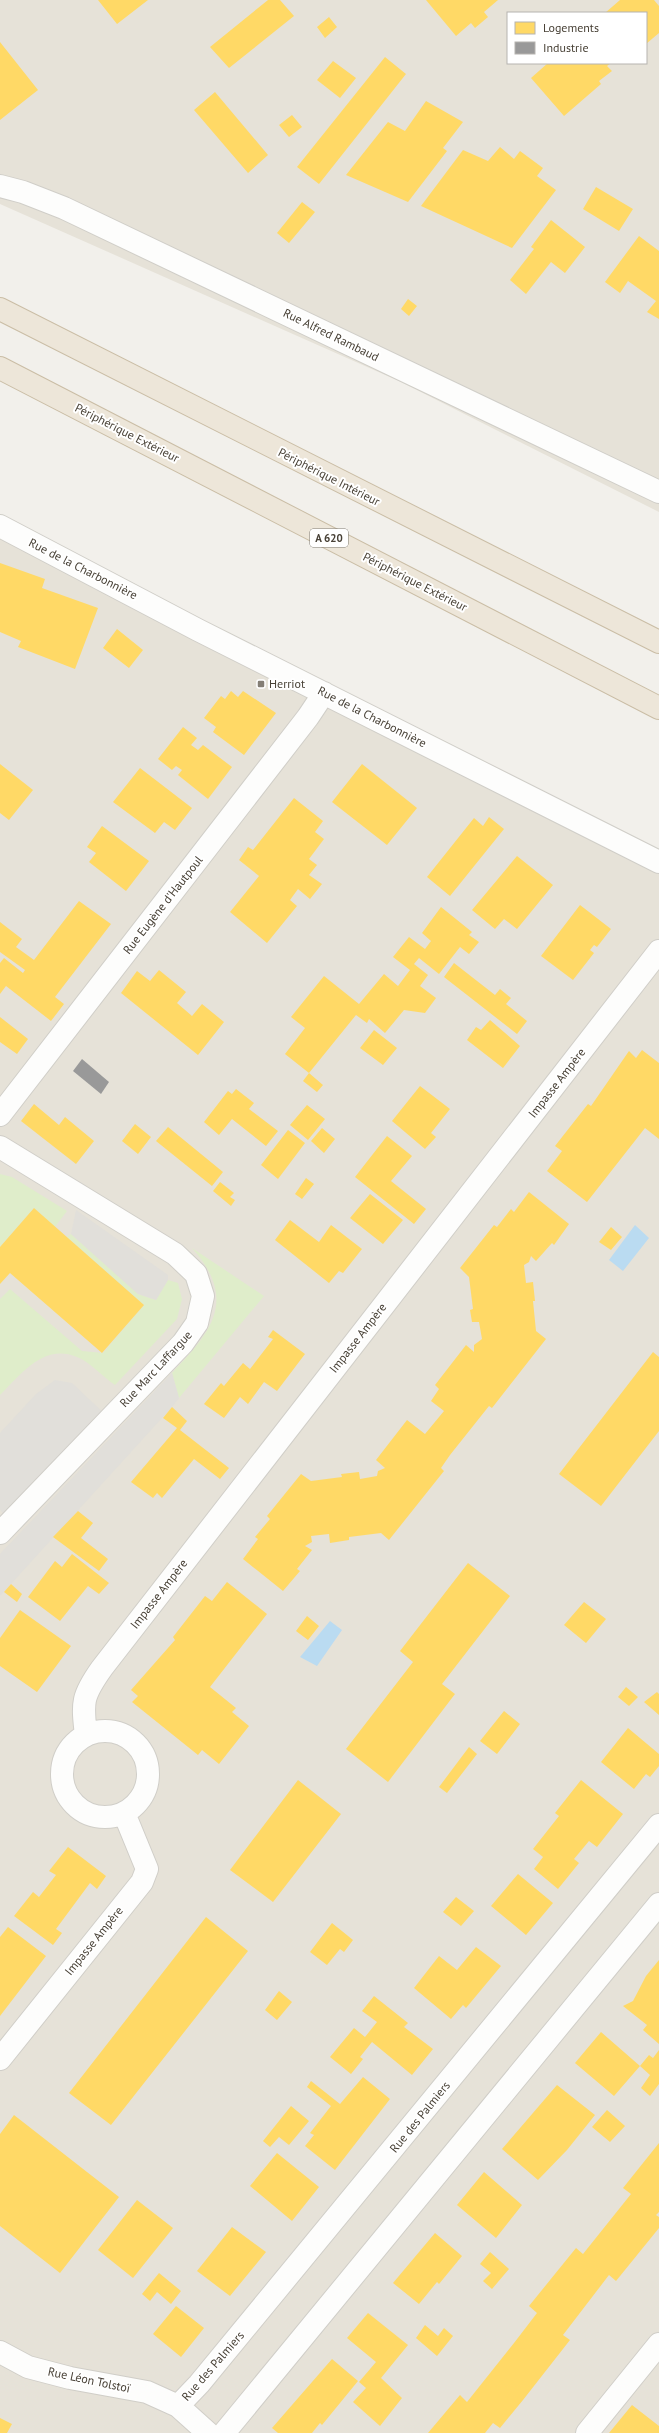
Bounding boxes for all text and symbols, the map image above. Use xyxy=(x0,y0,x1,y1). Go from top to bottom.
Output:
legend xyxy=(507,12,647,64)
text: Logements xyxy=(543,20,599,35)
text: Industrie xyxy=(543,40,589,55)
street label: Rue Alfred Rambaud xyxy=(281,305,382,364)
street label: Périphérique Extérieur xyxy=(73,400,182,465)
street label: Périphérique Intérieur xyxy=(276,444,383,509)
road number: A 620 xyxy=(310,529,348,547)
street label: Rue de la Charbonnière xyxy=(26,535,140,603)
street label: Périphérique Extérieur xyxy=(361,549,470,614)
place label: Herriot xyxy=(269,676,305,691)
marker: Herriot xyxy=(256,679,266,689)
street label: Rue de la Charbonnière xyxy=(315,683,429,751)
street label: Rue Eugène d'Hautpoul xyxy=(120,852,206,957)
street label: Impasse Ampère xyxy=(525,1045,588,1120)
street label: Impasse Ampère xyxy=(326,1300,389,1375)
street label: Rue Marc Laffargue xyxy=(116,1327,195,1410)
street label: Impasse Ampère xyxy=(127,1556,190,1631)
street label: Impasse Ampère xyxy=(61,1903,126,1978)
street label: Rue des Palmiers xyxy=(386,2078,453,2155)
street label: Rue des Palmiers xyxy=(178,2328,247,2404)
street label: Rue Léon Tolstoï xyxy=(47,2363,132,2396)

